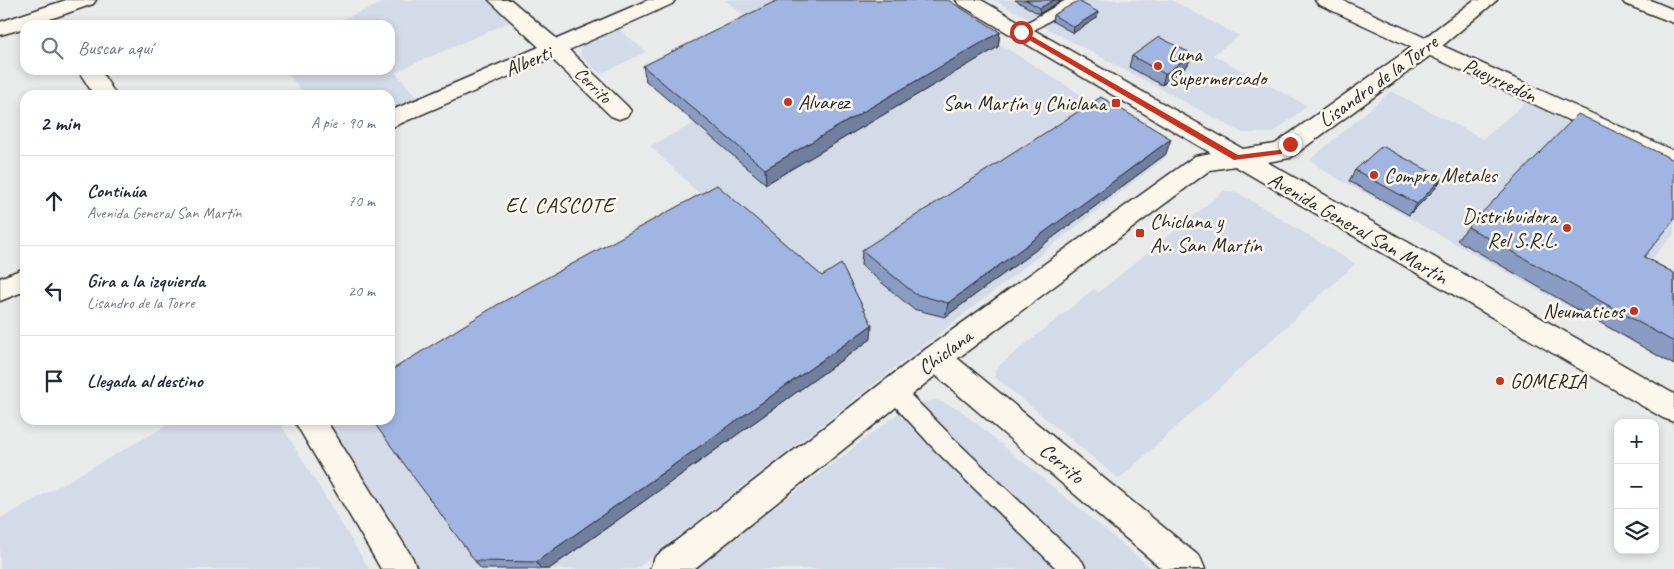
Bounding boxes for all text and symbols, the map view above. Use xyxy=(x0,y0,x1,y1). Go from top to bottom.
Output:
search box xyxy=(20,20,395,75)
route start xyxy=(1010,21,1033,44)
street label: Lisandro de la Torre xyxy=(1313,28,1444,133)
icon: search xyxy=(38,34,66,62)
text: Buscar aquí xyxy=(78,36,152,60)
street label: Alberti xyxy=(501,38,558,82)
place label: Luna Supermercado xyxy=(1168,41,1269,91)
street label: Pueyrredón xyxy=(1459,52,1541,108)
marker: Luna Supermercado xyxy=(1152,60,1164,72)
street label: Cerrito xyxy=(570,62,617,109)
place label: Alvarez xyxy=(798,89,852,115)
place label: San Martín y Chiclana xyxy=(943,90,1108,116)
marker: Alvarez xyxy=(782,96,794,108)
marker: San Martín y Chiclana xyxy=(1110,97,1122,109)
text: 2 min xyxy=(40,110,80,136)
text: A pie · 90 m xyxy=(311,113,375,133)
route end xyxy=(1279,133,1302,156)
place label: Compro Metales xyxy=(1384,162,1499,188)
street label: Avenida General San Martín xyxy=(1264,166,1453,290)
marker: Compro Metales xyxy=(1368,169,1380,181)
text: Continúa xyxy=(87,179,146,203)
icon: ahead xyxy=(40,187,68,215)
text: 70 m xyxy=(348,191,375,211)
district label: EL CASCOTE xyxy=(505,191,617,219)
text: Avenida General San Martín xyxy=(87,203,242,223)
place label: Distribuidora Rel S.R.L. xyxy=(1462,203,1559,253)
place label: Chiclana y Av. San Martín xyxy=(1150,208,1262,258)
marker: Distribuidora Rel S.R.L. xyxy=(1561,222,1573,234)
marker: Chiclana y Av. San Martín xyxy=(1134,227,1146,239)
text: Gira a la izquierda xyxy=(87,269,205,293)
icon: left xyxy=(40,277,68,305)
text: 20 m xyxy=(348,281,375,301)
text: Lisandro de la Torre xyxy=(87,293,194,313)
place label: Neumaticos xyxy=(1543,298,1626,324)
marker: Neumaticos xyxy=(1628,305,1640,317)
street label: Chiclana xyxy=(913,322,979,381)
icon: arrive xyxy=(40,367,68,395)
place label: GOMERIA xyxy=(1510,368,1588,394)
text: Llegada al destino xyxy=(87,369,203,393)
marker: GOMERIA xyxy=(1494,375,1506,387)
map controls xyxy=(1614,419,1659,554)
button: + xyxy=(1614,419,1659,464)
street label: Cerrito xyxy=(1034,437,1091,490)
button: − xyxy=(1614,464,1659,509)
button: layers xyxy=(1614,509,1659,554)

